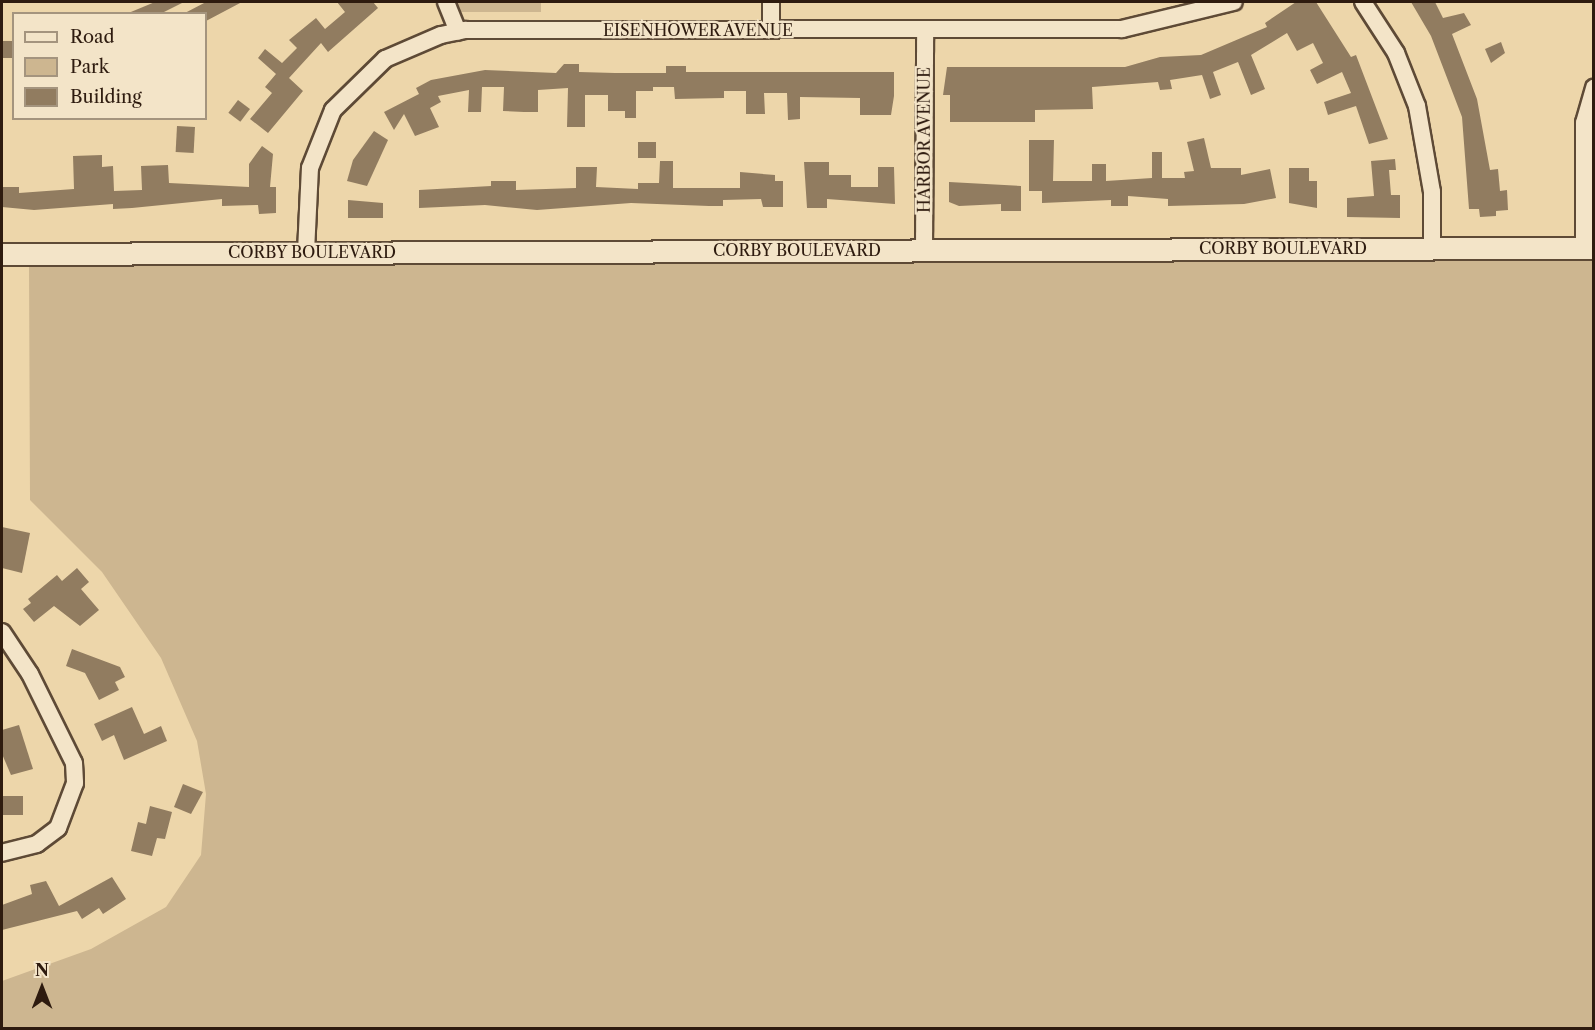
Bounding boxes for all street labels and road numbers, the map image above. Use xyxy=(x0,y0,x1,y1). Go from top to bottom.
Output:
street label: EISENHOWER AVENUE xyxy=(602,20,794,40)
street label: HARBOR AVENUE xyxy=(914,66,934,214)
street label: CORBY BOULEVARD xyxy=(1199,238,1367,258)
street label: CORBY BOULEVARD xyxy=(713,240,881,260)
street label: CORBY BOULEVARD xyxy=(228,242,396,262)

